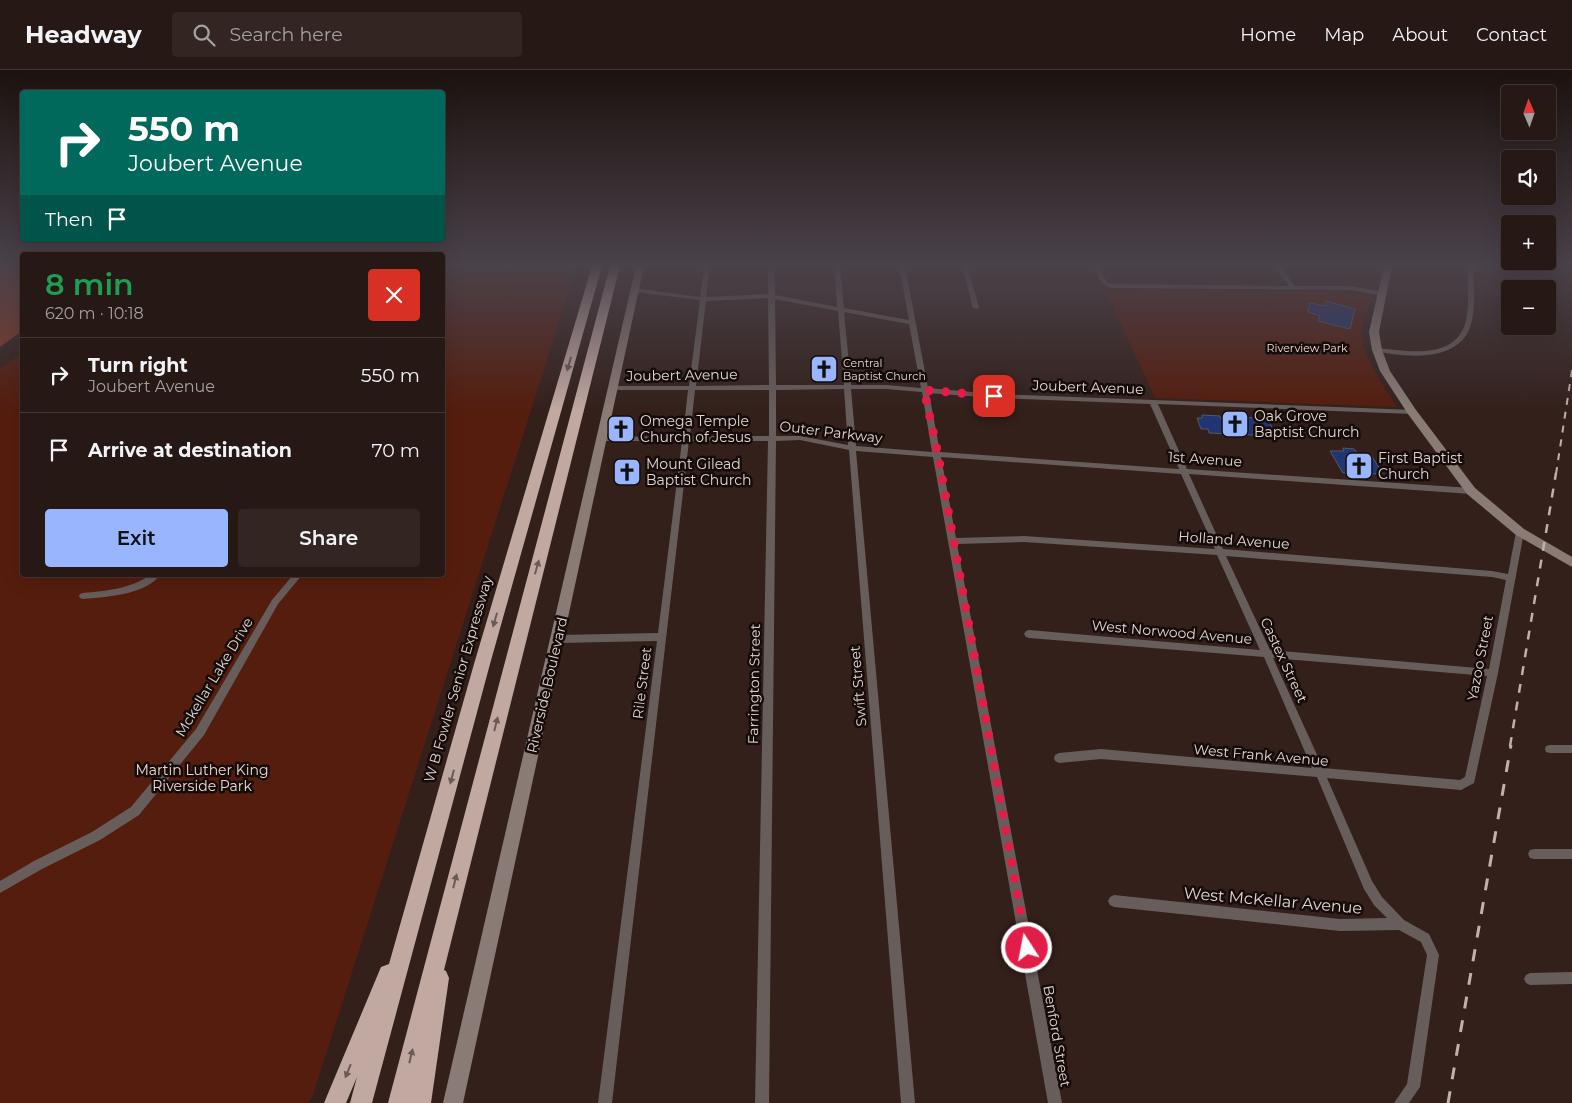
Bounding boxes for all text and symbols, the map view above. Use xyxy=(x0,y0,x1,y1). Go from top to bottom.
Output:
search box xyxy=(172,12,522,57)
text: Headway xyxy=(25,20,142,49)
icon: search xyxy=(190,21,218,49)
text: Search here xyxy=(230,23,343,46)
text: Home xyxy=(1240,24,1296,46)
text: Map xyxy=(1324,24,1364,46)
text: About xyxy=(1392,24,1448,46)
text: Contact xyxy=(1476,24,1547,46)
north arrow xyxy=(1501,85,1556,140)
map controls xyxy=(1501,85,1556,335)
text: 550 m xyxy=(128,107,240,150)
icon: right xyxy=(45,110,110,175)
text: Joubert Avenue xyxy=(128,150,303,177)
button: sound xyxy=(1501,150,1556,205)
icon: arrive xyxy=(103,205,131,233)
text: Then xyxy=(45,208,93,231)
button: + xyxy=(1501,215,1556,270)
text: 8 min xyxy=(45,266,134,303)
button: close xyxy=(368,269,420,321)
button: − xyxy=(1501,280,1556,335)
text: 620 m · 10:18 xyxy=(45,304,144,323)
park label: Riverview Park xyxy=(1266,341,1348,355)
text: Turn right xyxy=(88,354,188,377)
church icon: Central Baptist Church xyxy=(809,354,839,384)
one-way arrow xyxy=(565,356,573,371)
place label: Central Baptist Church xyxy=(843,356,926,383)
icon: right xyxy=(45,361,73,389)
text: 550 m xyxy=(361,364,420,387)
street label: Joubert Avenue xyxy=(625,365,738,385)
pin xyxy=(973,375,1015,417)
street label: Joubert Avenue xyxy=(1031,376,1144,398)
text: Joubert Avenue xyxy=(88,377,215,396)
icon: arrive xyxy=(980,382,1008,410)
place label: Oak Grove Baptist Church xyxy=(1254,407,1359,441)
church icon: Oak Grove Baptist Church xyxy=(1220,409,1250,439)
place label: Omega Temple Church of Jesus xyxy=(640,412,751,446)
church icon: Omega Temple Church of Jesus xyxy=(606,414,636,444)
street label: Outer Parkway xyxy=(779,417,884,447)
icon: arrive xyxy=(45,436,73,464)
text: Arrive at destination xyxy=(88,439,292,462)
text: 70 m xyxy=(371,439,420,462)
street label: 1st Avenue xyxy=(1167,447,1243,471)
place label: First Baptist Church xyxy=(1378,449,1463,483)
church icon: First Baptist Church xyxy=(1344,451,1374,481)
place label: Mount Gilead Baptist Church xyxy=(646,455,751,489)
church icon: Mount Gilead Baptist Church xyxy=(612,457,642,487)
button: Exit xyxy=(45,509,228,567)
button: Share xyxy=(238,509,420,567)
street label: Holland Avenue xyxy=(1178,527,1290,553)
one-way arrow xyxy=(533,559,541,574)
street label: W B Fowler Senior Expressway xyxy=(420,573,496,784)
one-way arrow xyxy=(490,613,498,628)
street label: Yazoo Street xyxy=(1463,613,1497,702)
street label: Mckellar Lake Drive xyxy=(171,614,257,740)
street label: Castex Street xyxy=(1256,614,1312,706)
street label: Riverside Boulevard xyxy=(523,615,571,755)
street label: West Norwood Avenue xyxy=(1091,616,1253,648)
street label: Farrington Street xyxy=(744,623,764,744)
street label: Swift Street xyxy=(845,645,870,727)
street label: Rile Street xyxy=(629,646,655,720)
one-way arrow xyxy=(492,716,500,732)
street label: West Frank Avenue xyxy=(1193,740,1329,770)
park label: Martin Luther King Riverside Park xyxy=(135,761,269,795)
one-way arrow xyxy=(447,770,455,785)
one-way arrow xyxy=(451,874,459,889)
street label: West McKellar Avenue xyxy=(1183,883,1363,918)
position arrow xyxy=(1000,921,1052,973)
street label: Benford Street xyxy=(1039,984,1075,1088)
one-way arrow xyxy=(407,1048,415,1063)
one-way arrow xyxy=(344,1064,352,1078)

